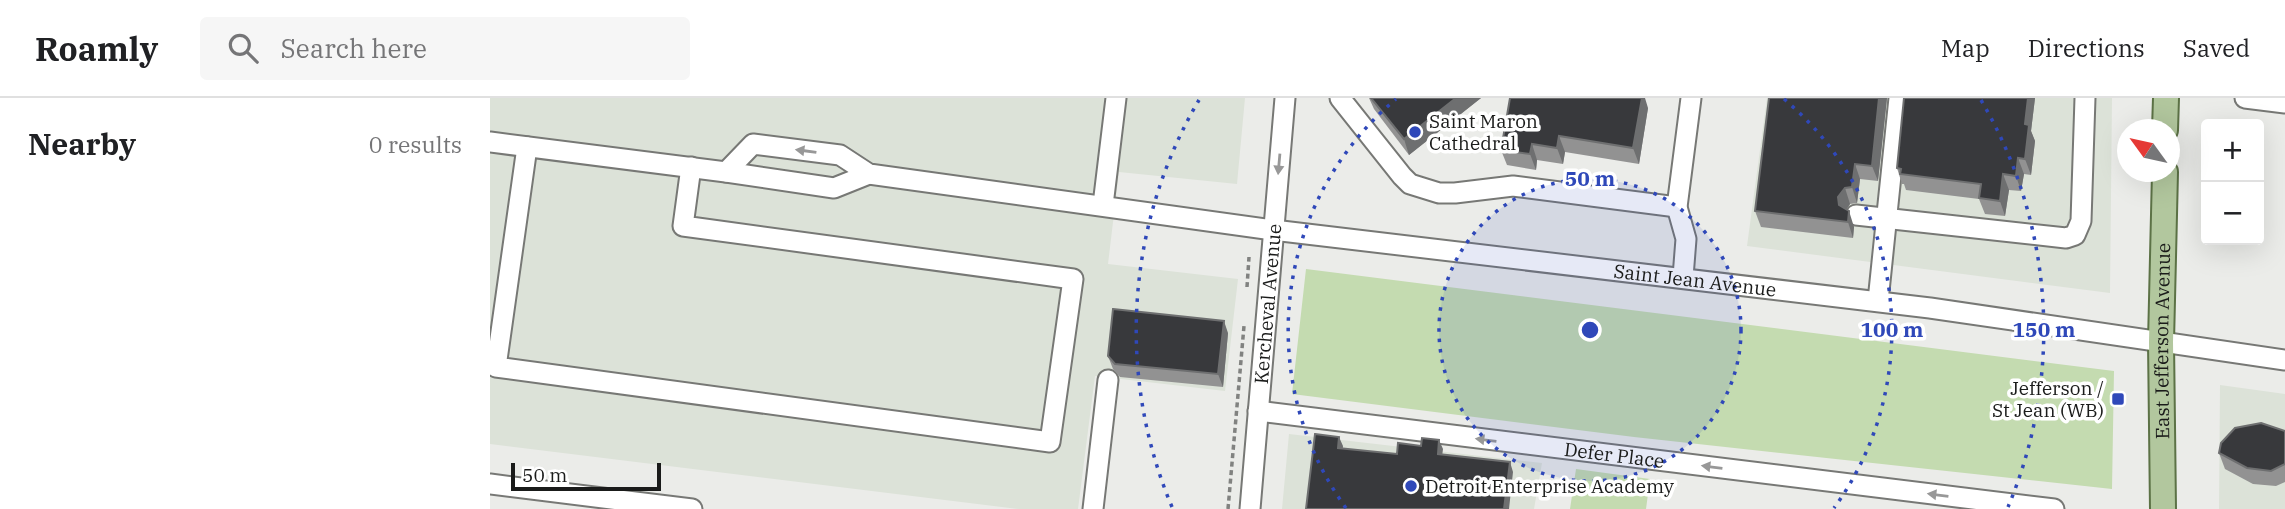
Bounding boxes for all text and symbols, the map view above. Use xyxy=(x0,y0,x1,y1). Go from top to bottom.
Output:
search box xyxy=(200,17,690,80)
text: Roamly xyxy=(35,27,158,70)
icon: search xyxy=(224,29,262,67)
text: Search here xyxy=(280,31,427,65)
text: Map xyxy=(1941,32,1990,64)
text: Directions xyxy=(2028,32,2145,64)
text: Saved xyxy=(2183,32,2250,64)
place label: Saint Maron Cathedral xyxy=(1429,109,1538,155)
north arrow xyxy=(2117,119,2180,182)
map controls xyxy=(2201,119,2264,245)
button: + xyxy=(2201,119,2264,182)
text: Nearby xyxy=(28,124,136,163)
marker: Saint Maron Cathedral xyxy=(1407,124,1423,140)
text: 0 results xyxy=(369,129,462,159)
one-way arrow xyxy=(795,145,817,156)
one-way arrow xyxy=(1273,153,1284,175)
text: 50 m xyxy=(1565,164,1615,192)
button: − xyxy=(2201,182,2264,245)
street label: Kercheval Avenue xyxy=(1249,223,1286,385)
street label: East Jefferson Avenue xyxy=(2149,243,2175,439)
street label: Saint Jean Avenue xyxy=(1612,259,1778,302)
text: 100 m xyxy=(1860,315,1924,343)
text: 150 m xyxy=(2012,315,2076,343)
centre of rings xyxy=(1578,318,1602,342)
place label: Jefferson / St Jean (WB) xyxy=(1992,376,2104,422)
marker: Jefferson / St Jean (WB) xyxy=(2110,391,2126,407)
one-way arrow xyxy=(1475,434,1497,445)
street label: Defer Place xyxy=(1563,437,1666,473)
scale bar xyxy=(511,460,662,492)
one-way arrow xyxy=(1701,461,1723,472)
text: 50 m xyxy=(522,463,567,487)
place label: Detroit Enterprise Academy xyxy=(1425,474,1675,498)
marker: Detroit Enterprise Academy xyxy=(1403,478,1419,494)
one-way arrow xyxy=(1926,489,1948,500)

